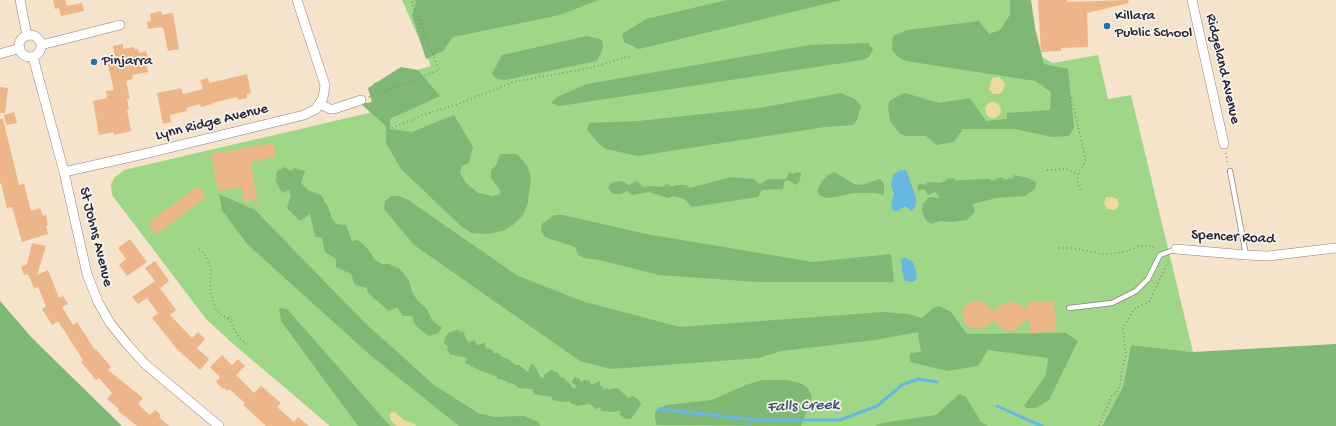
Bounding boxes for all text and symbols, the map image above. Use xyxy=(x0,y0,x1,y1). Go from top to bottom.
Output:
place label: Killara Public School xyxy=(1115,8,1192,43)
street label: Ridgeland Avenue xyxy=(1201,12,1243,126)
marker: Killara Public School xyxy=(1102,21,1112,31)
place label: Pinjarra xyxy=(102,53,152,71)
marker: Pinjarra xyxy=(89,57,99,67)
street label: Lynn Ridge Avenue xyxy=(154,100,270,146)
street label: St Johns Avenue xyxy=(74,185,116,289)
street label: Spencer Road xyxy=(1191,227,1275,249)
water label: Falls Creek xyxy=(767,396,839,418)

